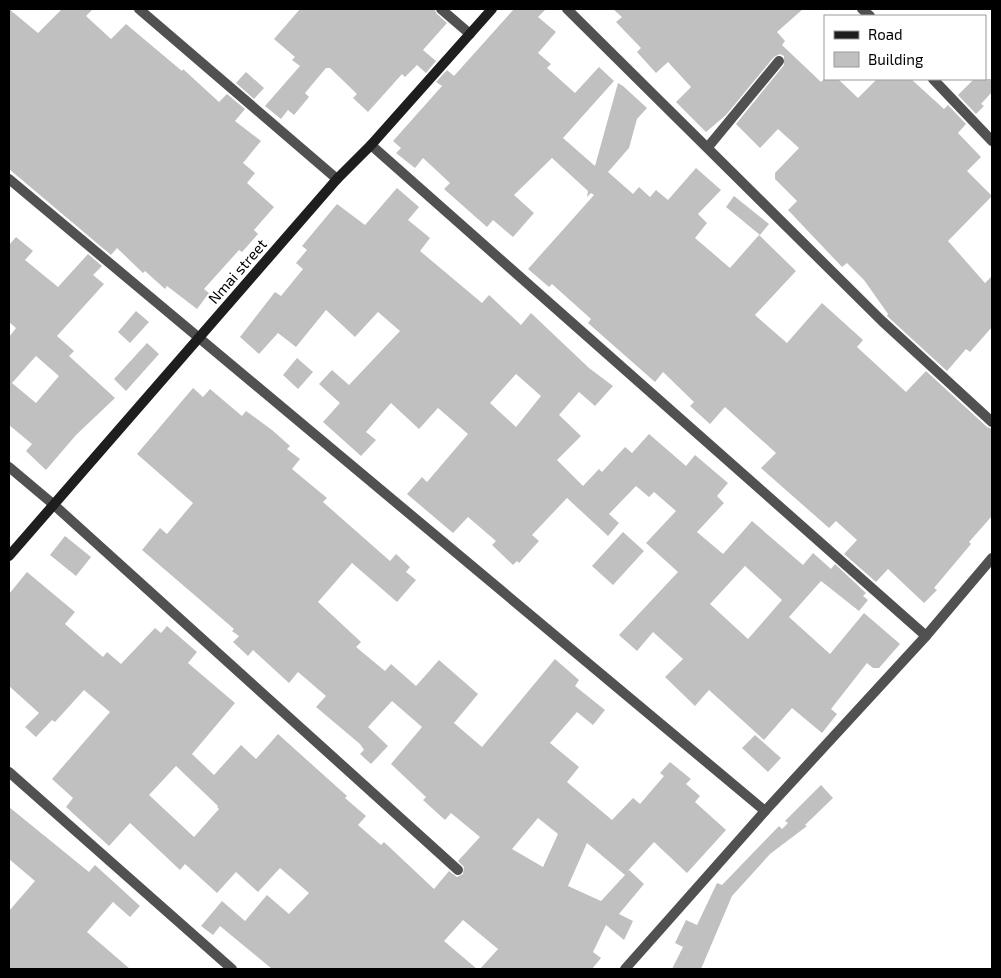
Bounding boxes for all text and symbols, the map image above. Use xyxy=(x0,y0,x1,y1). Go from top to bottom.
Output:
legend xyxy=(824,15,986,80)
text: Road xyxy=(868,25,903,43)
text: Building xyxy=(868,50,924,68)
street label: Nmai street xyxy=(204,235,270,307)

